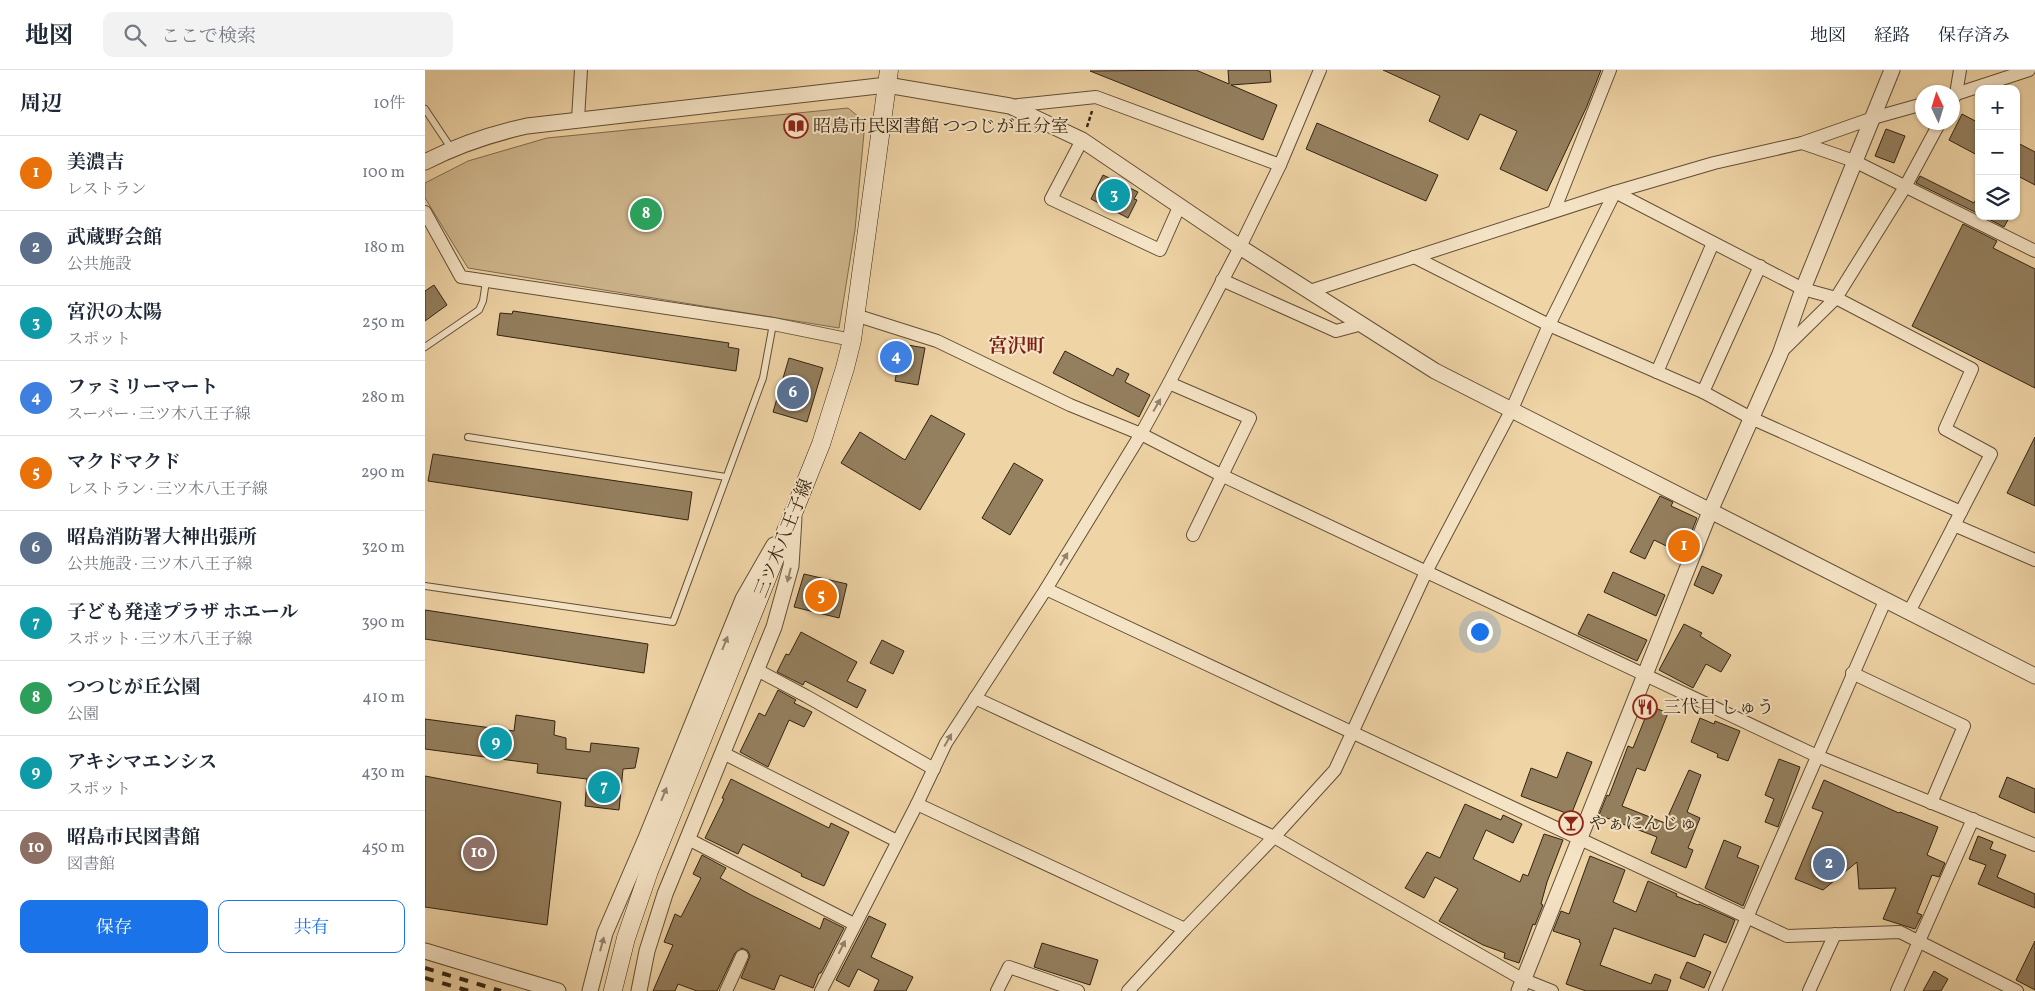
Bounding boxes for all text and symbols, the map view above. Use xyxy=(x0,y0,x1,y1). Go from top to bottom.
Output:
search box xyxy=(103,12,453,57)
text: 地図 xyxy=(25,20,73,54)
icon: search xyxy=(121,21,149,49)
text: ここで検索 xyxy=(161,24,256,50)
text: 地図 xyxy=(1810,24,1846,49)
text: 経路 xyxy=(1874,24,1910,49)
text: 保存済み xyxy=(1938,24,2010,49)
north arrow xyxy=(1915,85,1960,130)
map controls xyxy=(1975,85,2020,220)
button: + xyxy=(1975,85,2020,130)
text: 周辺 xyxy=(20,90,62,119)
text: 10件 xyxy=(373,93,405,115)
library icon: 昭島市民図書館 つつじが丘分室 xyxy=(783,113,809,139)
place label: 昭島市民図書館 つつじが丘分室 xyxy=(813,115,1069,140)
button: − xyxy=(1975,130,2020,175)
text: 美濃吉 xyxy=(67,150,124,176)
text: 1 xyxy=(33,162,39,184)
text: 100 m xyxy=(362,162,405,184)
button: layers xyxy=(1975,175,2020,220)
pin: 3 xyxy=(1098,176,1130,214)
text: レストラン xyxy=(67,179,147,201)
pin: 8 xyxy=(630,195,662,233)
text: 武蔵野会館 xyxy=(67,225,162,251)
text: 2 xyxy=(32,237,40,259)
text: 180 m xyxy=(364,237,405,259)
text: 公共施設 xyxy=(67,254,131,276)
text: 宮沢の太陽 xyxy=(67,300,162,326)
text: 3 xyxy=(32,312,40,334)
text: 250 m xyxy=(362,312,405,334)
text: スポット xyxy=(67,329,131,351)
district label: 宮沢町 xyxy=(988,334,1046,360)
pin: 4 xyxy=(880,338,912,376)
pin: 6 xyxy=(777,374,809,412)
text: ファミリーマート xyxy=(67,375,219,401)
text: 4 xyxy=(31,387,41,409)
text: 280 m xyxy=(361,387,405,409)
one-way arrow xyxy=(1153,398,1161,413)
text: スーパー · 三ツ木八王子線 xyxy=(67,404,251,426)
text: マクドマクド xyxy=(67,450,181,476)
text: 5 xyxy=(32,462,40,484)
text: 290 m xyxy=(361,462,405,484)
street label: 三ツ木八王子線 xyxy=(749,475,820,602)
text: レストラン · 三ツ木八王子線 xyxy=(67,479,268,501)
text: 昭島消防署大神出張所 xyxy=(67,525,257,551)
pin: 1 xyxy=(1668,527,1700,565)
text: 6 xyxy=(32,537,40,559)
text: 320 m xyxy=(361,537,405,559)
one-way arrow xyxy=(1059,553,1068,566)
text: 公共施設 · 三ツ木八王子線 xyxy=(67,554,253,576)
one-way arrow xyxy=(785,567,793,583)
pin: 5 xyxy=(805,577,837,615)
text: 子ども発達プラザ ホエール xyxy=(67,600,298,626)
text: 7 xyxy=(32,612,40,634)
text: 390 m xyxy=(362,612,405,634)
your location xyxy=(1467,619,1493,645)
text: スポット · 三ツ木八王子線 xyxy=(67,629,253,651)
one-way arrow xyxy=(721,636,729,650)
text: つつじが丘公園 xyxy=(67,675,200,701)
text: 8 xyxy=(32,687,40,709)
text: 410 m xyxy=(362,687,405,709)
restaurant icon: 三代目 しゅう xyxy=(1632,694,1658,720)
place label: 三代目 しゅう xyxy=(1663,696,1775,721)
text: 公園 xyxy=(67,704,99,726)
pin: 9 xyxy=(480,724,512,762)
one-way arrow xyxy=(944,734,953,747)
text: アキシマエンシス xyxy=(67,750,217,776)
text: 9 xyxy=(32,762,40,784)
text: 430 m xyxy=(361,762,405,784)
pin: 7 xyxy=(588,768,620,806)
text: スポット xyxy=(67,779,131,801)
one-way arrow xyxy=(661,786,668,801)
bar icon: やぁにんじゅ xyxy=(1558,810,1584,836)
place label: やぁにんじゅ xyxy=(1589,812,1697,837)
text: 昭島市民図書館 xyxy=(67,825,200,851)
pin: 10 xyxy=(463,834,495,872)
text: 10 xyxy=(28,837,44,859)
text: 450 m xyxy=(362,837,405,859)
pin: 2 xyxy=(1813,845,1845,883)
text: 図書館 xyxy=(67,854,115,876)
button: 保存 xyxy=(20,900,208,953)
button: 共有 xyxy=(218,900,405,953)
one-way arrow xyxy=(599,936,607,951)
one-way arrow xyxy=(838,940,846,955)

